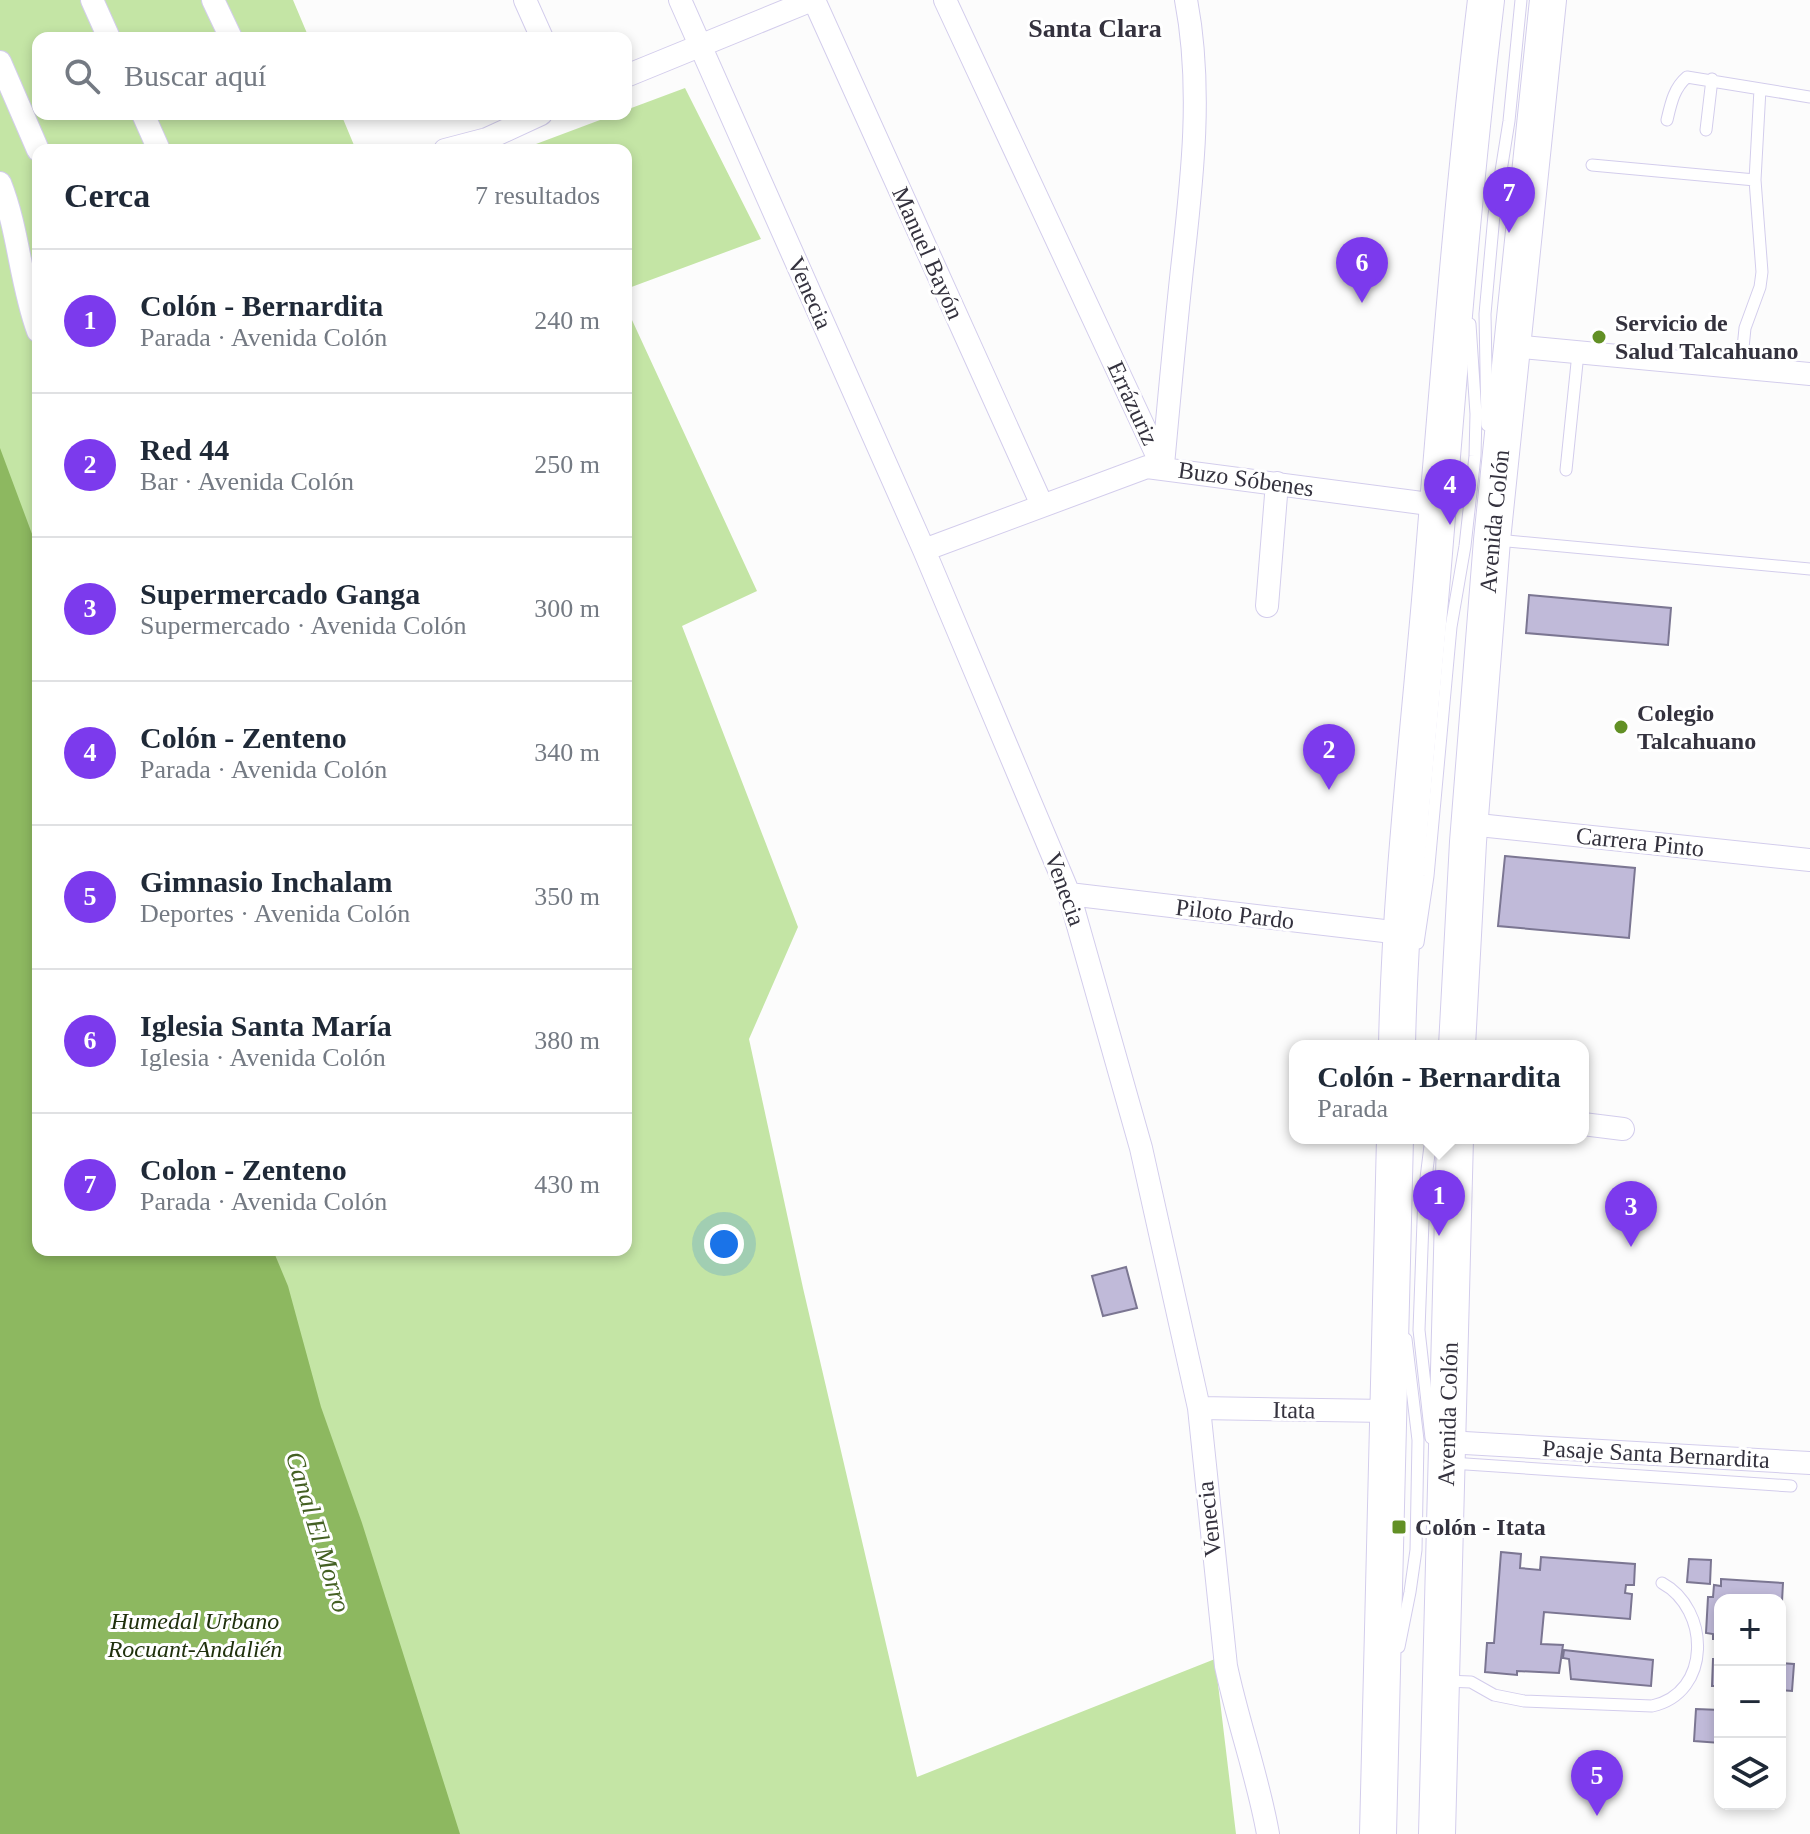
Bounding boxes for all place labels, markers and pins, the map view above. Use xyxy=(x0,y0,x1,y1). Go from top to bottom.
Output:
pin: 7 xyxy=(1483,167,1535,233)
pin: 6 xyxy=(1336,237,1388,303)
place label: Servicio de Salud Talcahuano xyxy=(1615,310,1798,364)
marker: Servicio de Salud Talcahuano xyxy=(1590,328,1608,346)
pin: 4 xyxy=(1424,459,1476,525)
place label: Colegio Talcahuano xyxy=(1637,700,1756,754)
marker: Colegio Talcahuano xyxy=(1612,718,1630,736)
pin: 2 xyxy=(1303,724,1355,790)
pin: 1 xyxy=(1413,1170,1465,1236)
pin: 3 xyxy=(1605,1181,1657,1247)
place label: Colón - Itata xyxy=(1415,1514,1546,1540)
marker: Colón - Itata xyxy=(1390,1518,1408,1536)
pin: 5 xyxy=(1571,1750,1623,1816)

